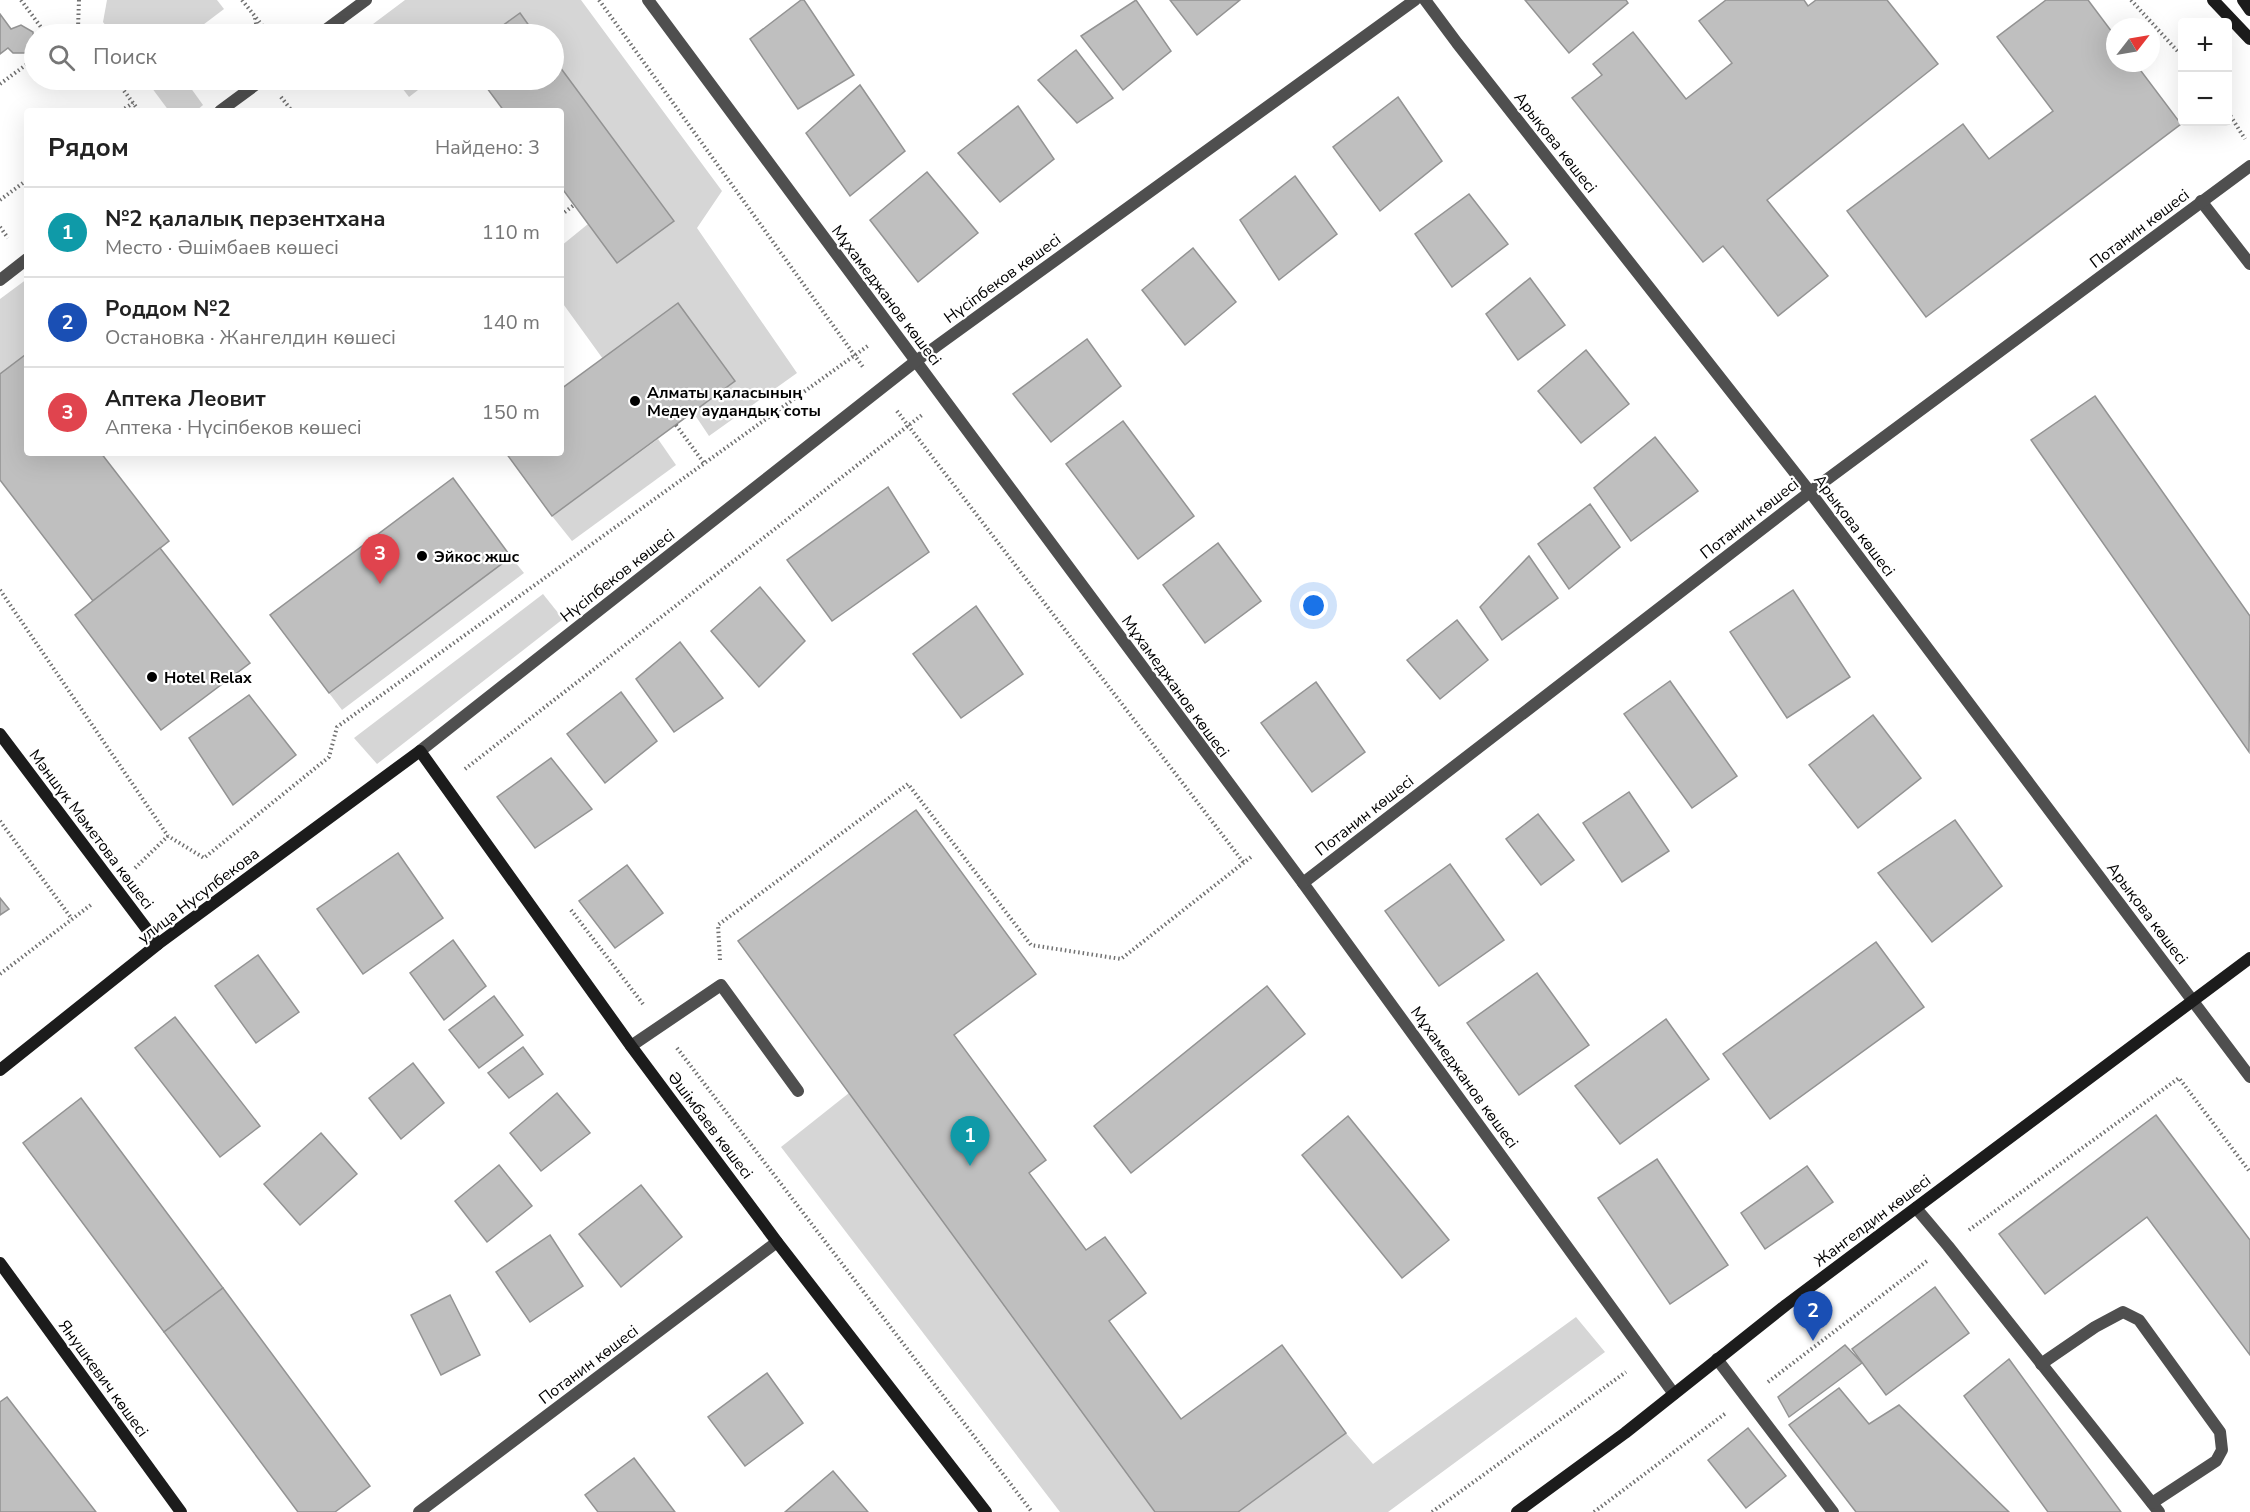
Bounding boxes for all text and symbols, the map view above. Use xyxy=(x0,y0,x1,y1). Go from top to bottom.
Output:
north arrow xyxy=(2106,18,2160,72)
map controls xyxy=(2178,18,2232,126)
button: + xyxy=(2178,18,2232,72)
search box xyxy=(24,24,564,90)
icon: search xyxy=(45,41,78,74)
text: Поиск xyxy=(93,42,157,72)
button: − xyxy=(2178,72,2232,126)
street label: Арықова көшесі xyxy=(1509,87,1602,198)
text: Рядом xyxy=(48,130,129,165)
text: Найдено: 3 xyxy=(435,134,540,161)
street label: Потанин көшесі xyxy=(2085,184,2194,274)
text: №2 қалалық перзентхана xyxy=(105,204,386,234)
text: 1 xyxy=(62,219,74,246)
text: 110 m xyxy=(482,219,540,246)
street label: Мұхамеджанов көшесі xyxy=(826,221,946,370)
street label: Нүсіпбеков көшесі xyxy=(940,229,1066,329)
text: Место · Әшімбаев көшесі xyxy=(105,234,339,261)
text: Роддом №2 xyxy=(105,294,231,324)
text: 2 xyxy=(62,309,74,336)
text: 140 m xyxy=(482,309,540,336)
text: Остановка · Жангелдин көшесі xyxy=(105,324,396,351)
place label: Алматы қаласының Медеу аудандық соты xyxy=(647,382,821,422)
text: Аптека Леовит xyxy=(105,384,266,414)
marker: Алматы қаласының Медеу аудандық соты xyxy=(628,394,642,408)
text: 3 xyxy=(62,399,74,426)
text: 150 m xyxy=(482,399,540,426)
text: Аптека · Нүсіпбеков көшесі xyxy=(105,414,362,441)
street label: Арықова көшесі xyxy=(1808,470,1900,581)
street label: Потанин көшесі xyxy=(1696,473,1803,564)
street label: Нүсіпбеков көшесі xyxy=(556,524,679,627)
pin: 3 xyxy=(360,534,400,584)
place label: Эйкос жшс xyxy=(434,546,520,568)
marker: Эйкос жшс xyxy=(415,549,429,563)
your location xyxy=(1299,591,1328,620)
street label: Мұхамеджанов көшесі xyxy=(1116,611,1234,762)
place label: Hotel Relax xyxy=(164,667,252,689)
marker: Hotel Relax xyxy=(145,670,159,684)
street label: Мәншүк Мәметова көшесі xyxy=(24,745,159,914)
street label: Потанин көшесі xyxy=(1311,770,1418,861)
street label: улица Нусупбекова xyxy=(133,843,264,949)
street label: Арықова көшесі xyxy=(2101,858,2193,969)
street label: Мұхамеджанов көшесі xyxy=(1405,1002,1523,1153)
street label: Әшімбаев көшесі xyxy=(663,1067,758,1184)
pin: 1 xyxy=(950,1116,990,1166)
street label: Жангелдин көшесі xyxy=(1810,1170,1936,1272)
pin: 2 xyxy=(1794,1292,1832,1341)
street label: Янушкевич көшесі xyxy=(53,1316,153,1442)
street label: Потанин көшесі xyxy=(534,1320,643,1410)

